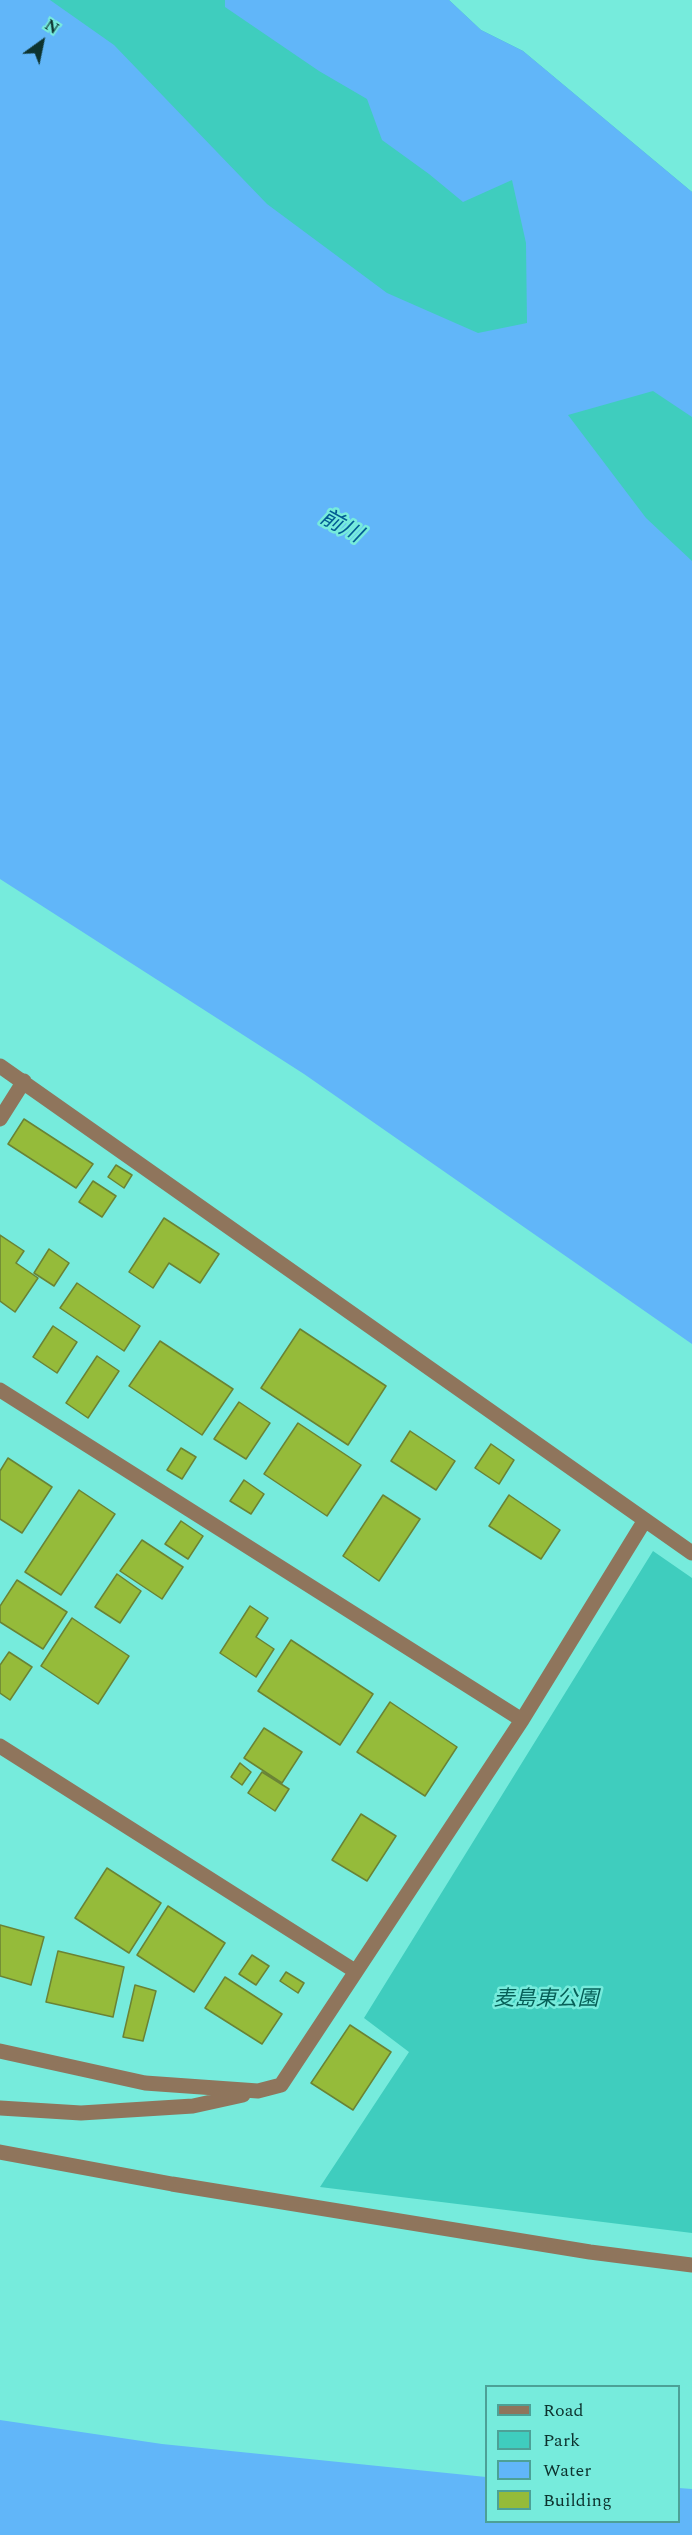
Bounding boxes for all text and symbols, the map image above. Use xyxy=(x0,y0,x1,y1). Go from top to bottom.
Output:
north arrow xyxy=(12,12,72,72)
text: N xyxy=(40,13,64,41)
water label: 前川 xyxy=(314,506,366,550)
park label: 麦島東公園 xyxy=(494,1988,598,2014)
legend xyxy=(485,2385,680,2523)
text: Road xyxy=(543,2397,584,2424)
text: Park xyxy=(543,2427,580,2454)
text: Water xyxy=(543,2457,591,2484)
text: Building xyxy=(543,2487,612,2514)

